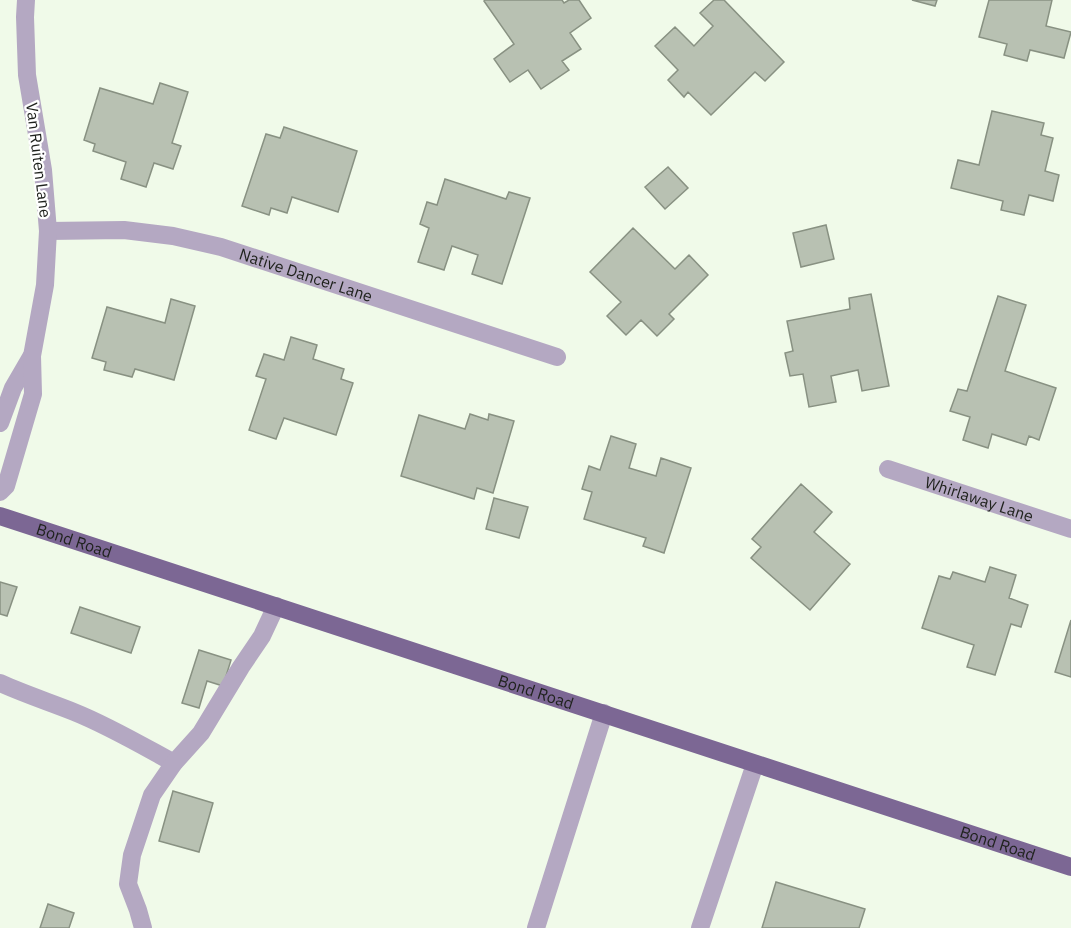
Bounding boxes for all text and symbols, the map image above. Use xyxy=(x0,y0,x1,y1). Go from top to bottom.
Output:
street label: Van Ruiten Lane xyxy=(22,101,56,219)
street label: Native Dancer Lane xyxy=(237,244,375,306)
street label: Whirlaway Lane xyxy=(922,472,1036,526)
street label: Bond Road xyxy=(34,519,114,562)
street label: Bond Road xyxy=(496,670,576,713)
street label: Bond Road xyxy=(957,821,1038,865)

